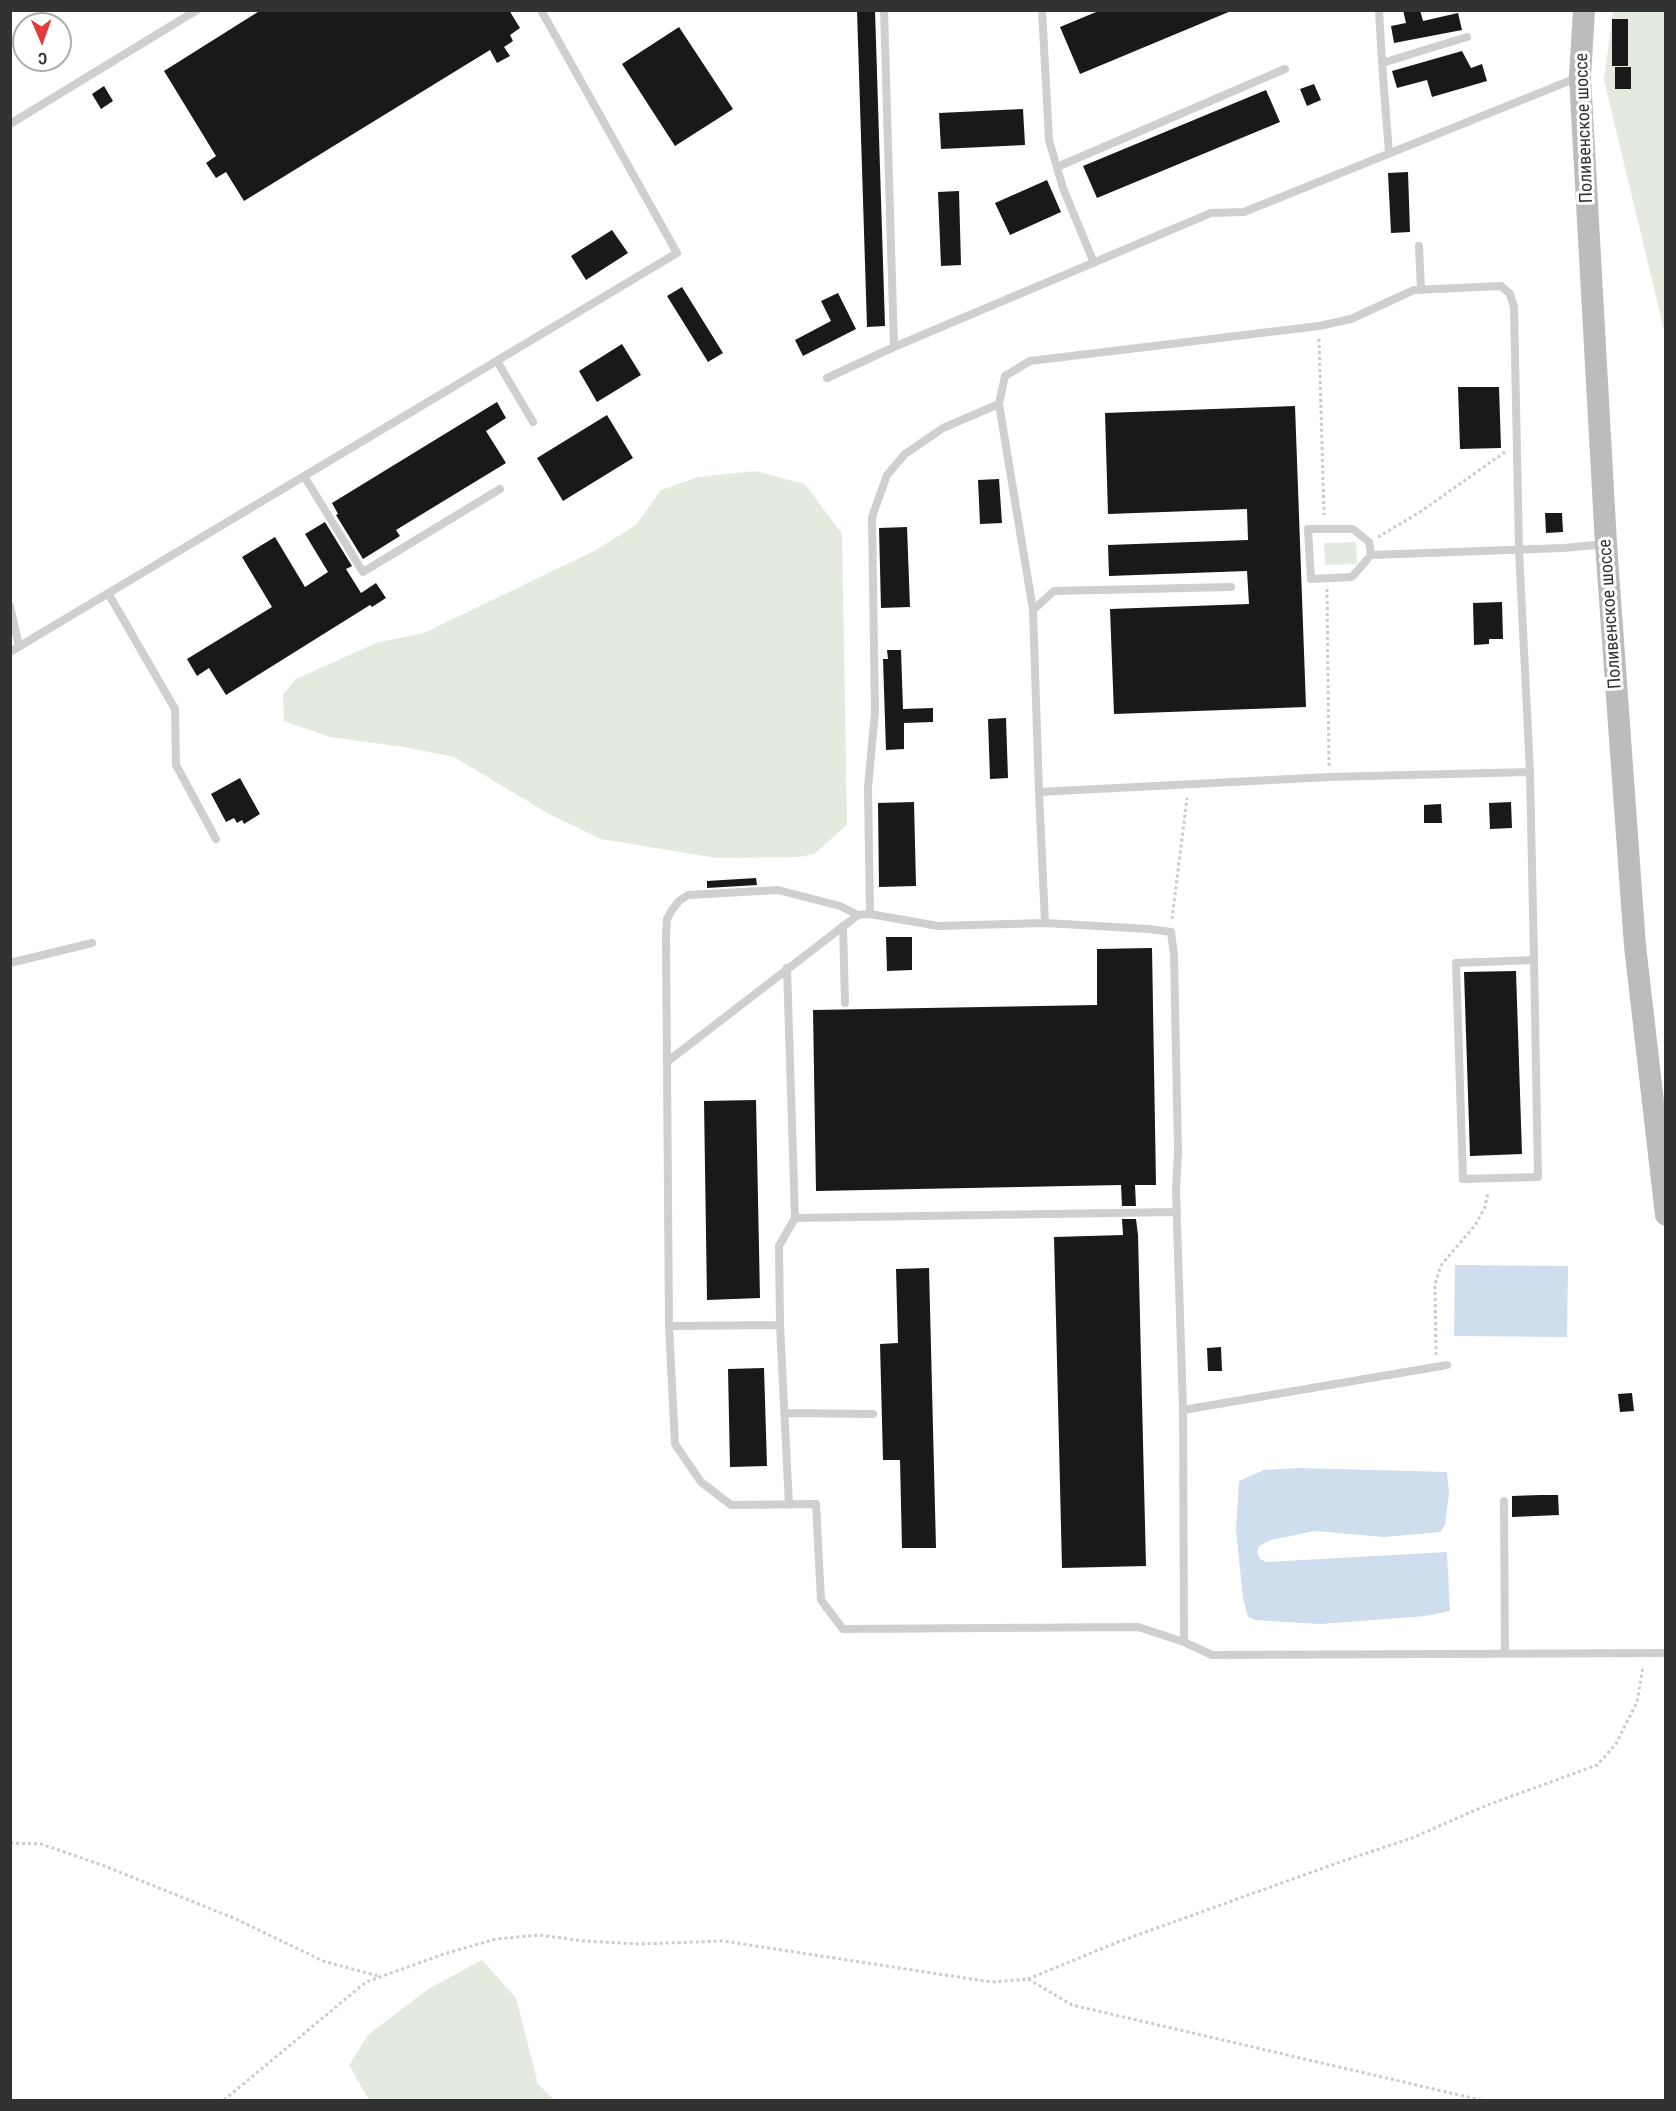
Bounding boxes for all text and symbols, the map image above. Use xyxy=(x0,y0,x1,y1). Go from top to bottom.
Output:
north arrow xyxy=(12,12,72,72)
text: С xyxy=(38,49,47,68)
street label: Поливенское шоссе xyxy=(1572,53,1598,203)
street label: Поливенское шоссе xyxy=(1595,538,1627,690)

